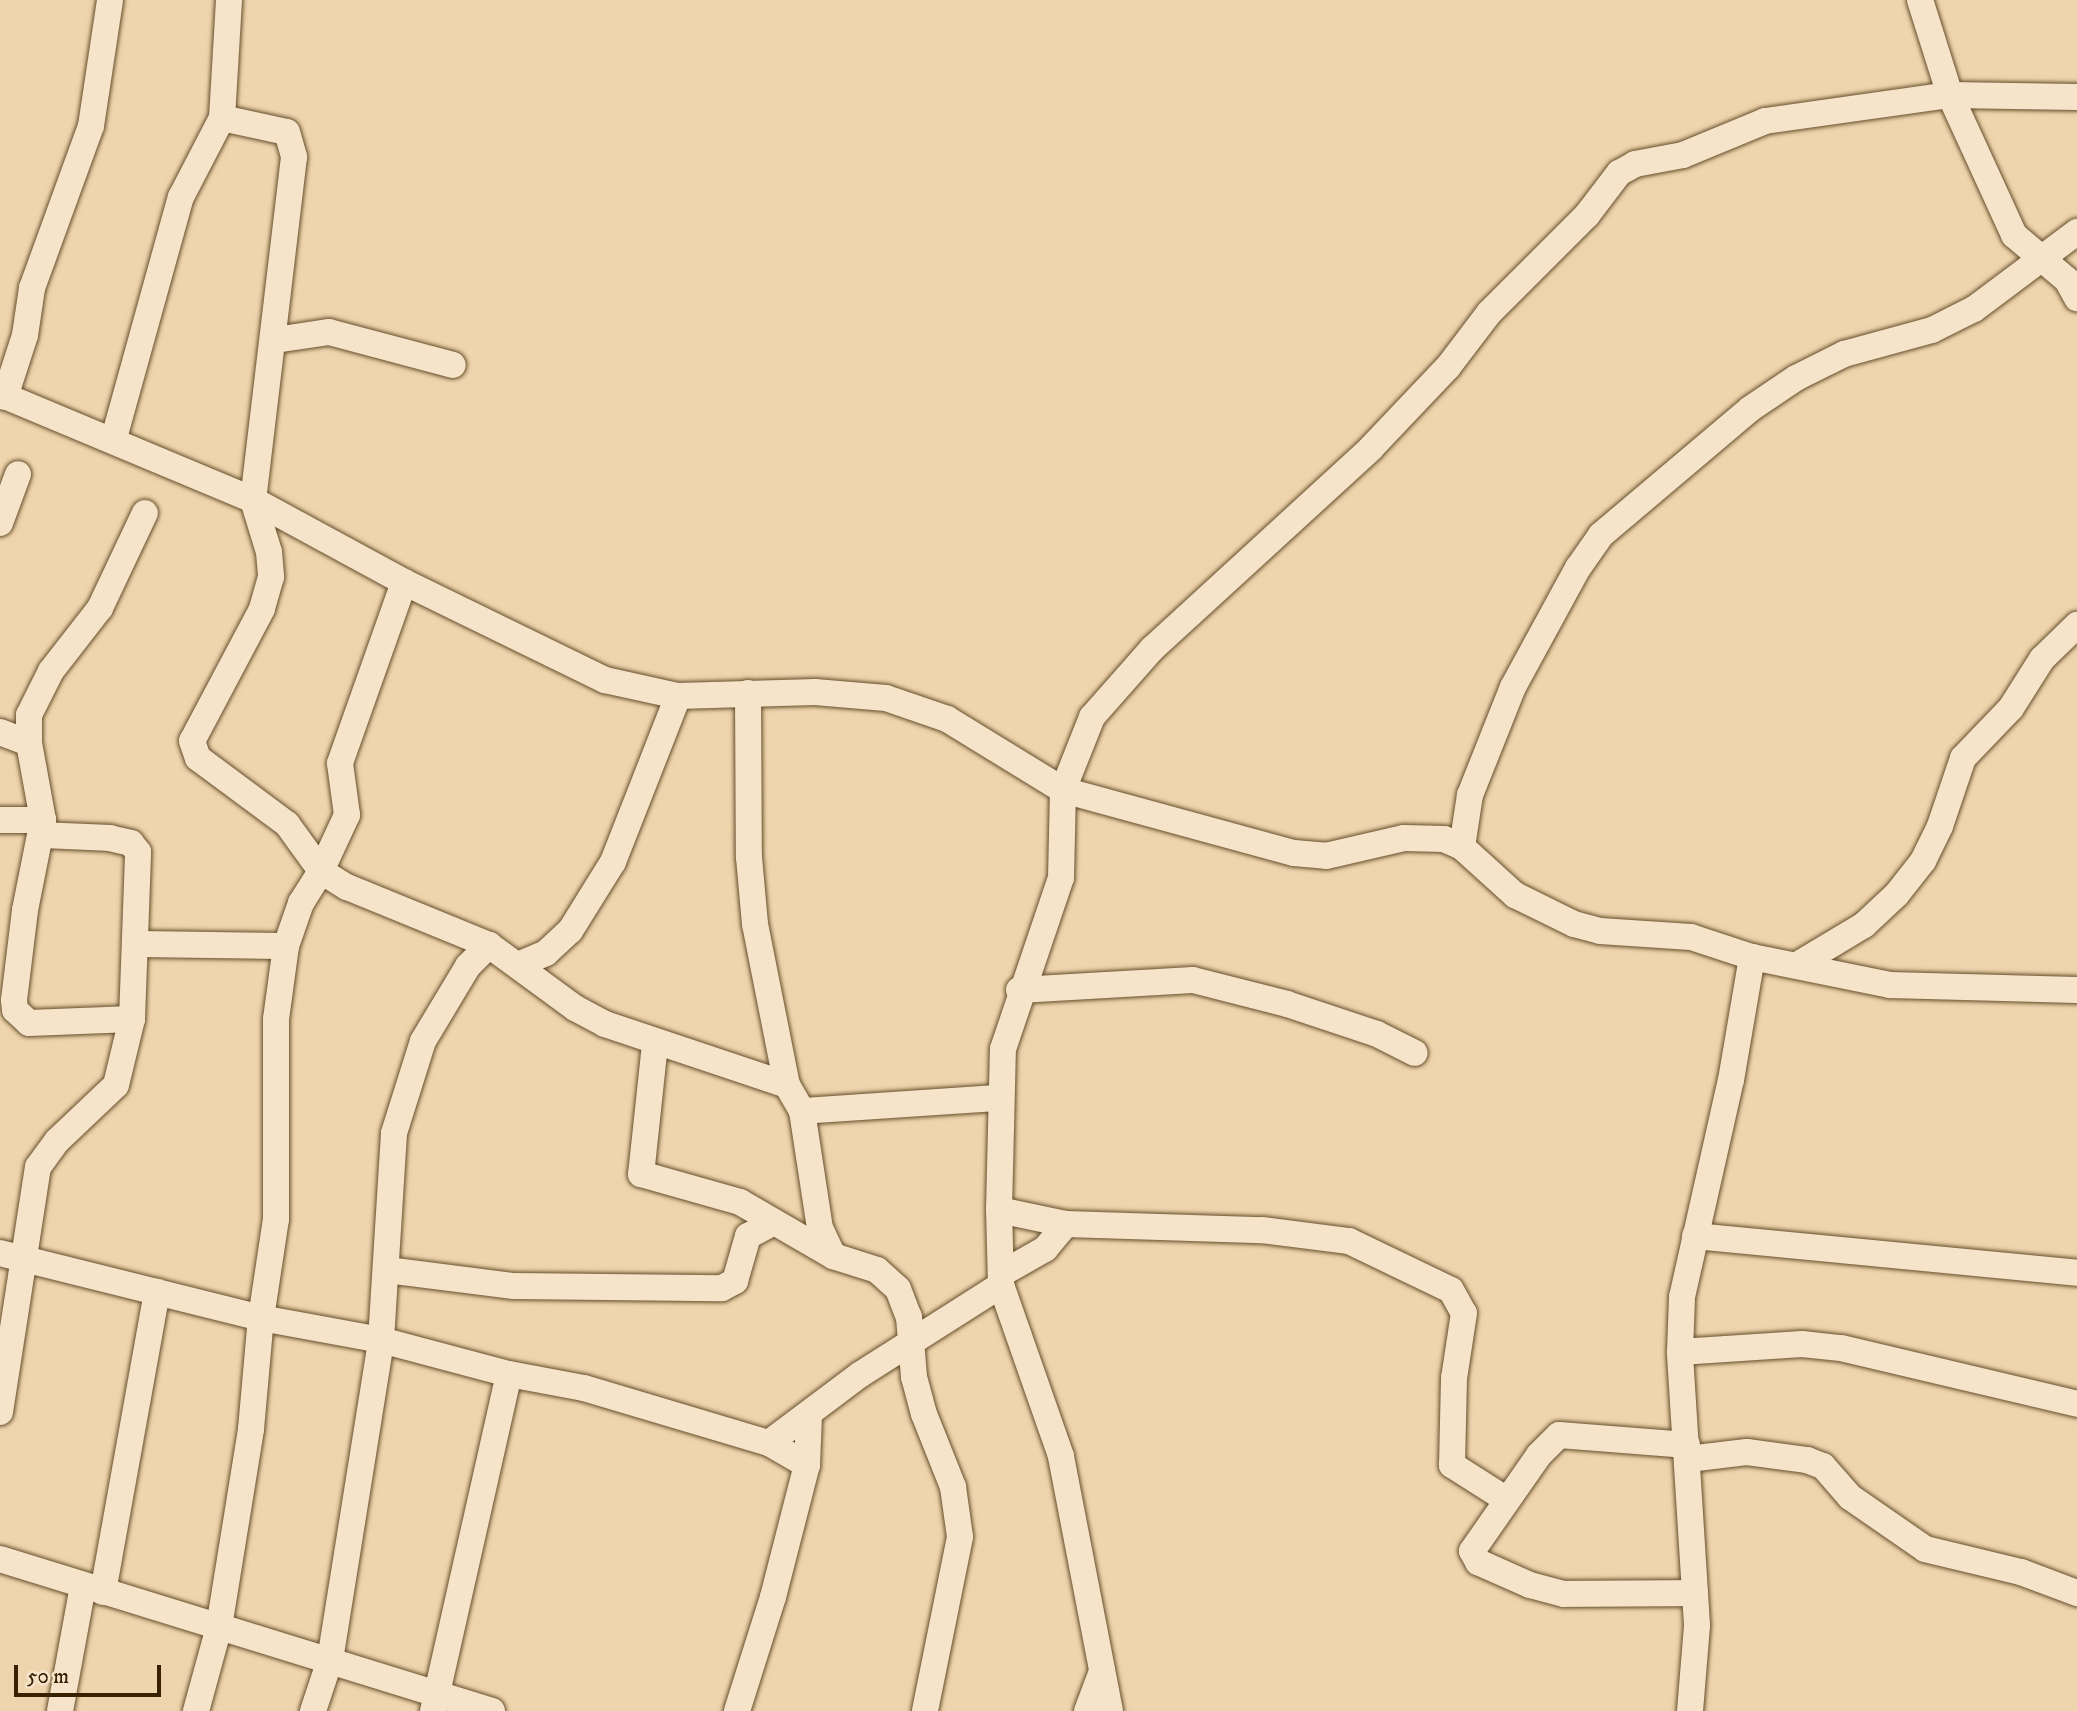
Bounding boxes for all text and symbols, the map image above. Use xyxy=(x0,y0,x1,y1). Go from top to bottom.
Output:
scale bar xyxy=(18,1652,164,1696)
text: 50 m xyxy=(27,1664,69,1690)

